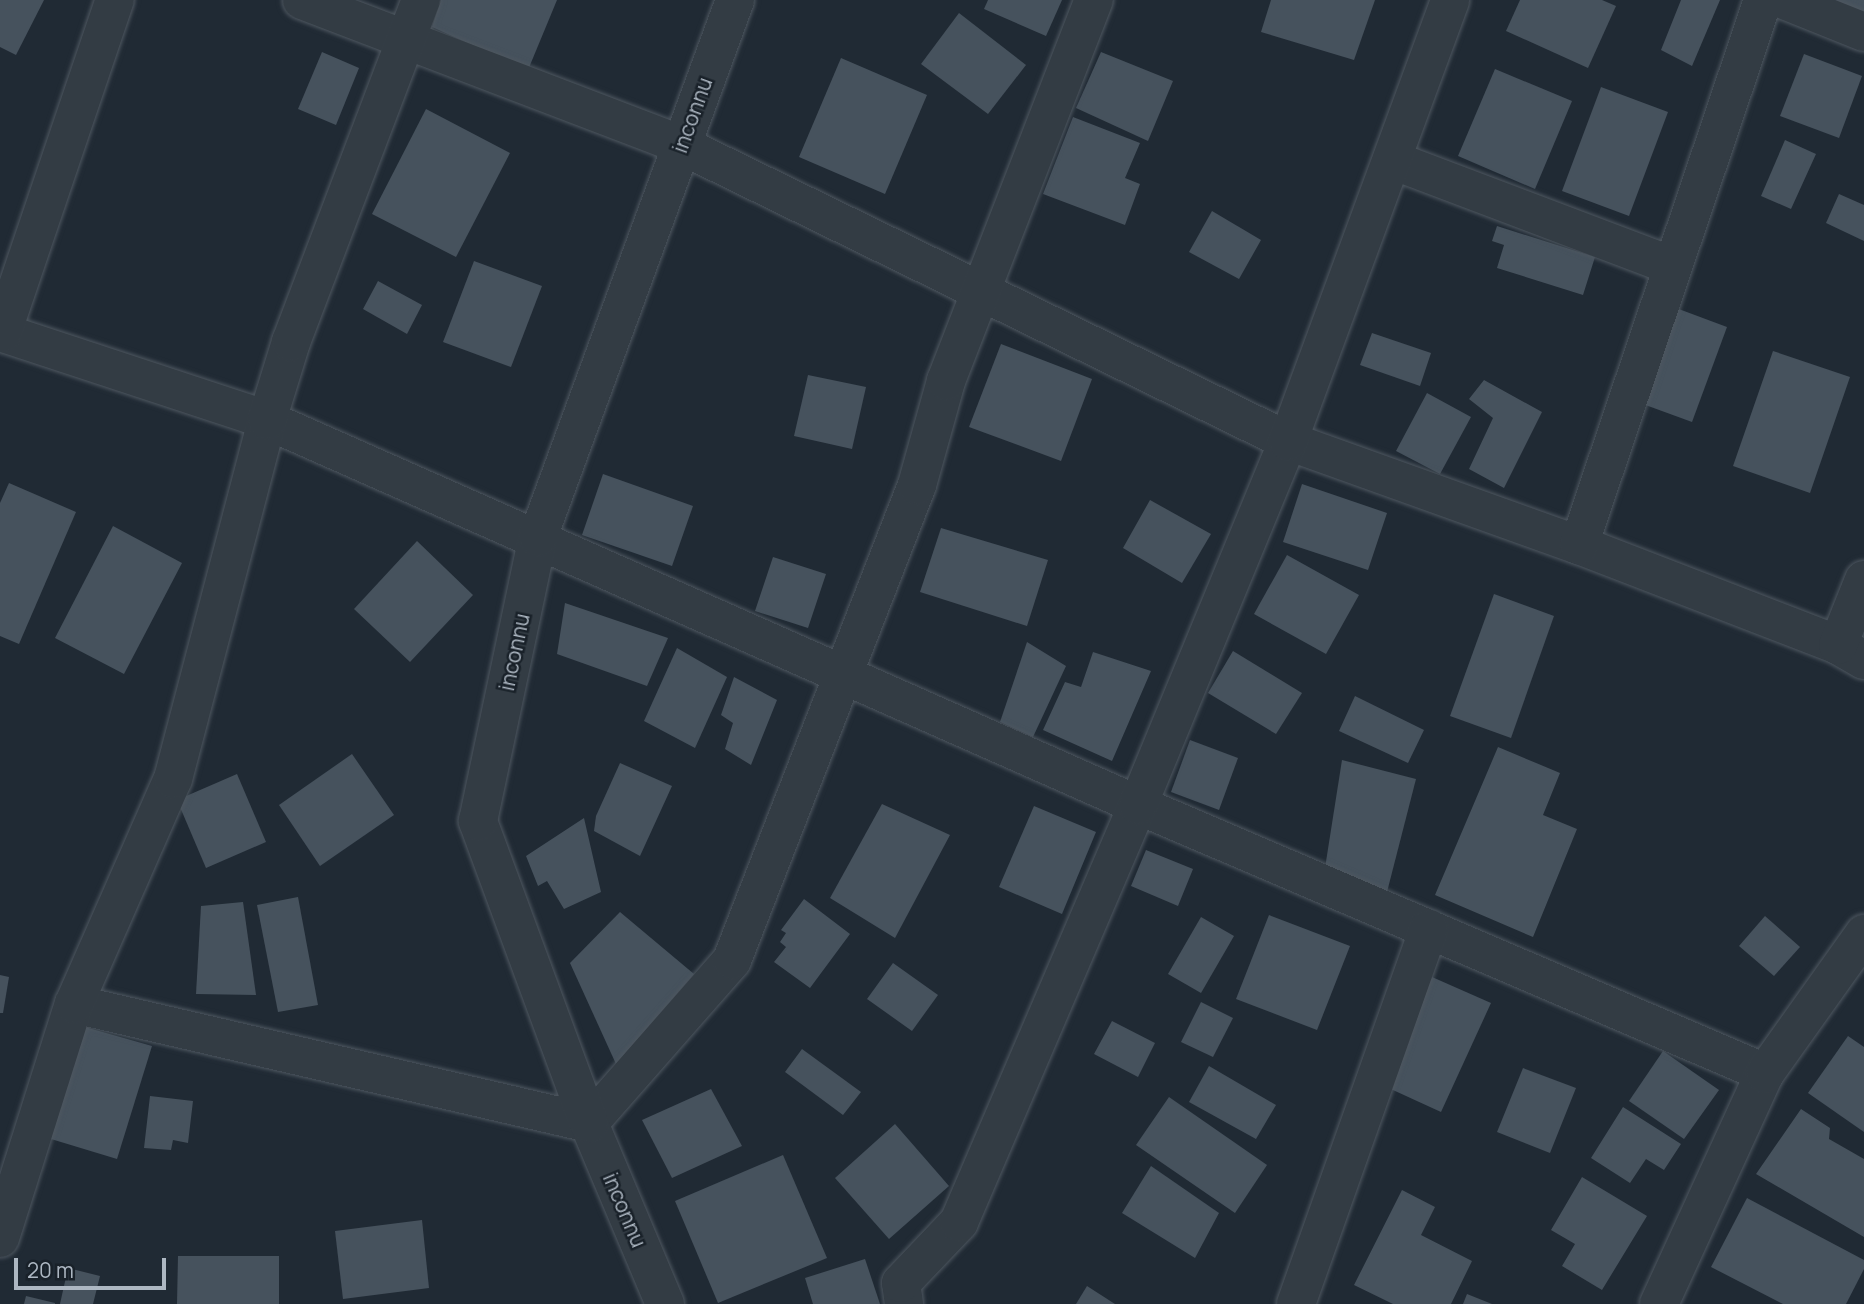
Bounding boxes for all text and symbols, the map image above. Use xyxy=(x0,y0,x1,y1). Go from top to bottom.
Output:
street label: inconnu xyxy=(667,74,717,156)
street label: inconnu xyxy=(494,611,534,693)
street label: inconnu xyxy=(598,1169,652,1251)
scale bar xyxy=(18,1244,170,1288)
text: 20 m xyxy=(27,1256,74,1284)

